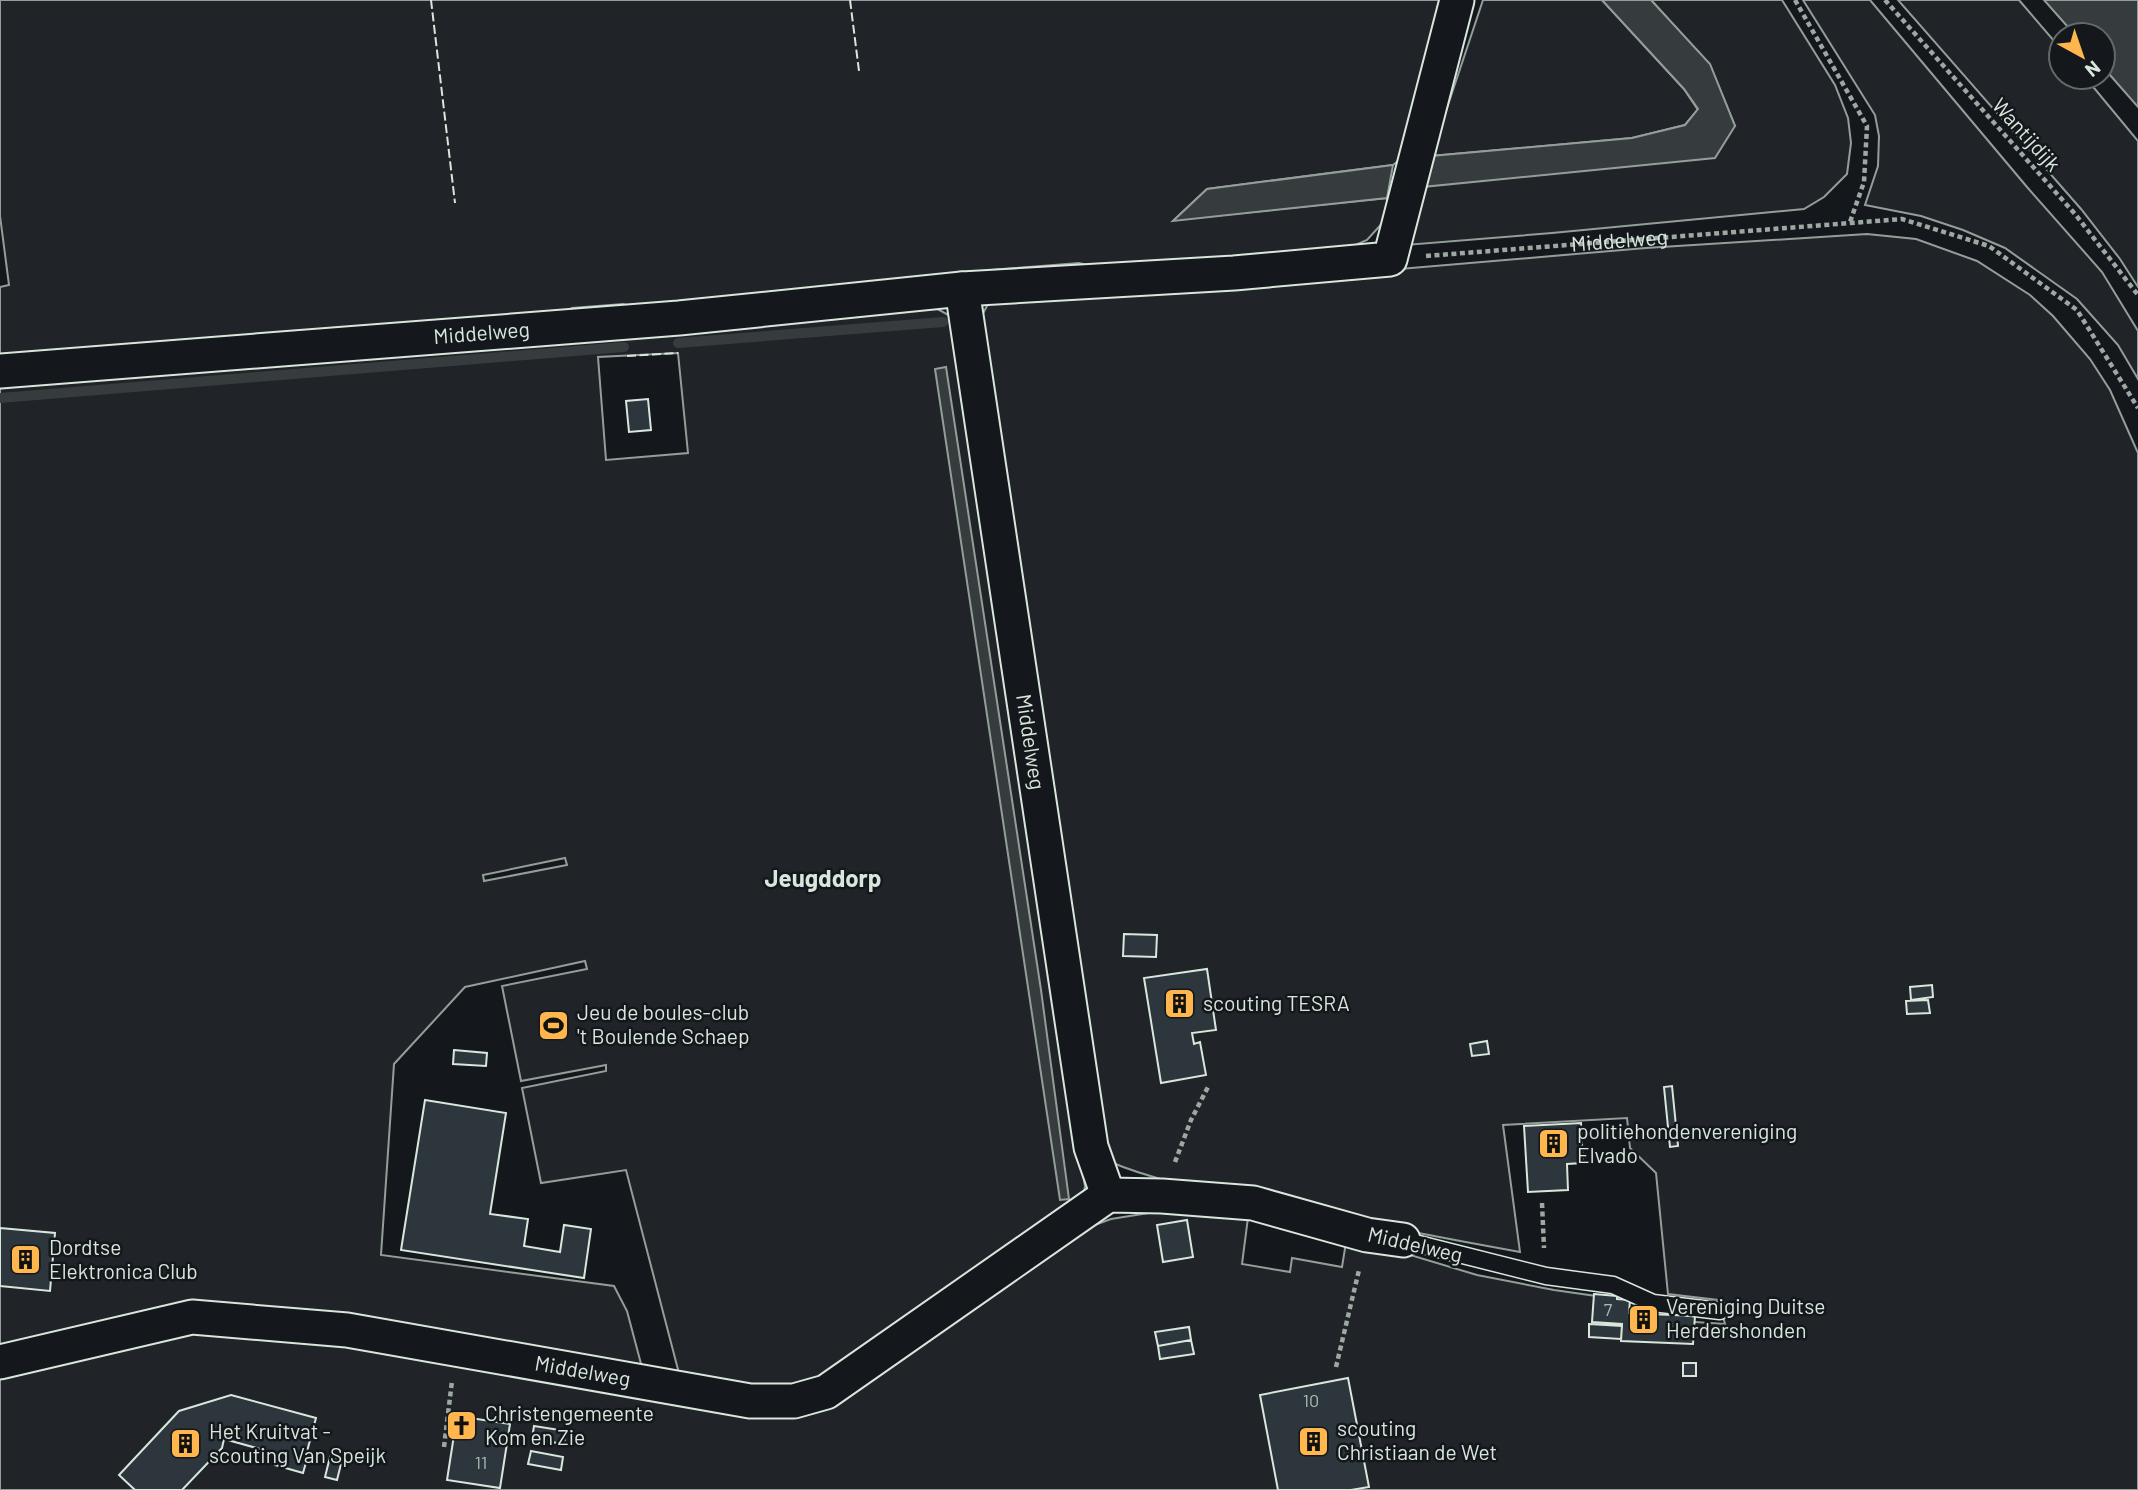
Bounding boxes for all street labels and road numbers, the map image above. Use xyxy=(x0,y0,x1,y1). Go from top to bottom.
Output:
street label: Wantijdijk xyxy=(1988,92,2067,176)
street label: Middelweg xyxy=(1570,223,1668,256)
street label: Middelweg xyxy=(432,316,531,348)
street label: Middelweg xyxy=(1012,692,1051,791)
street label: Middelweg xyxy=(1365,1220,1465,1267)
street label: Middelweg xyxy=(533,1349,633,1391)

